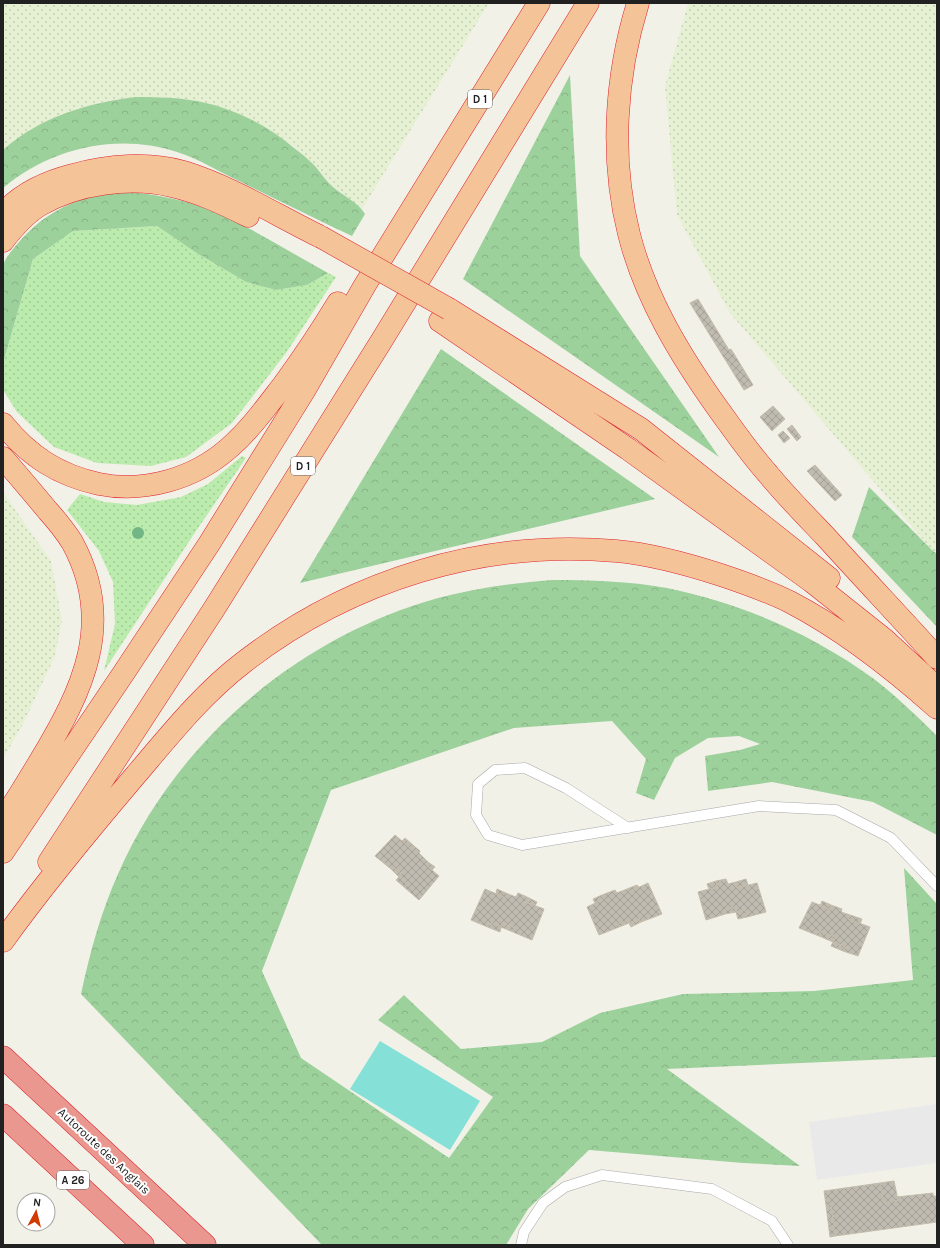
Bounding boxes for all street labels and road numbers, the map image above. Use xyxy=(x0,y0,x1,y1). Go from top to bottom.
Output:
road number: D 1 xyxy=(468,90,492,108)
road number: D 1 xyxy=(291,457,315,475)
street label: Autoroute des Anglais xyxy=(55,1105,153,1197)
road number: A 26 xyxy=(57,1171,89,1189)

